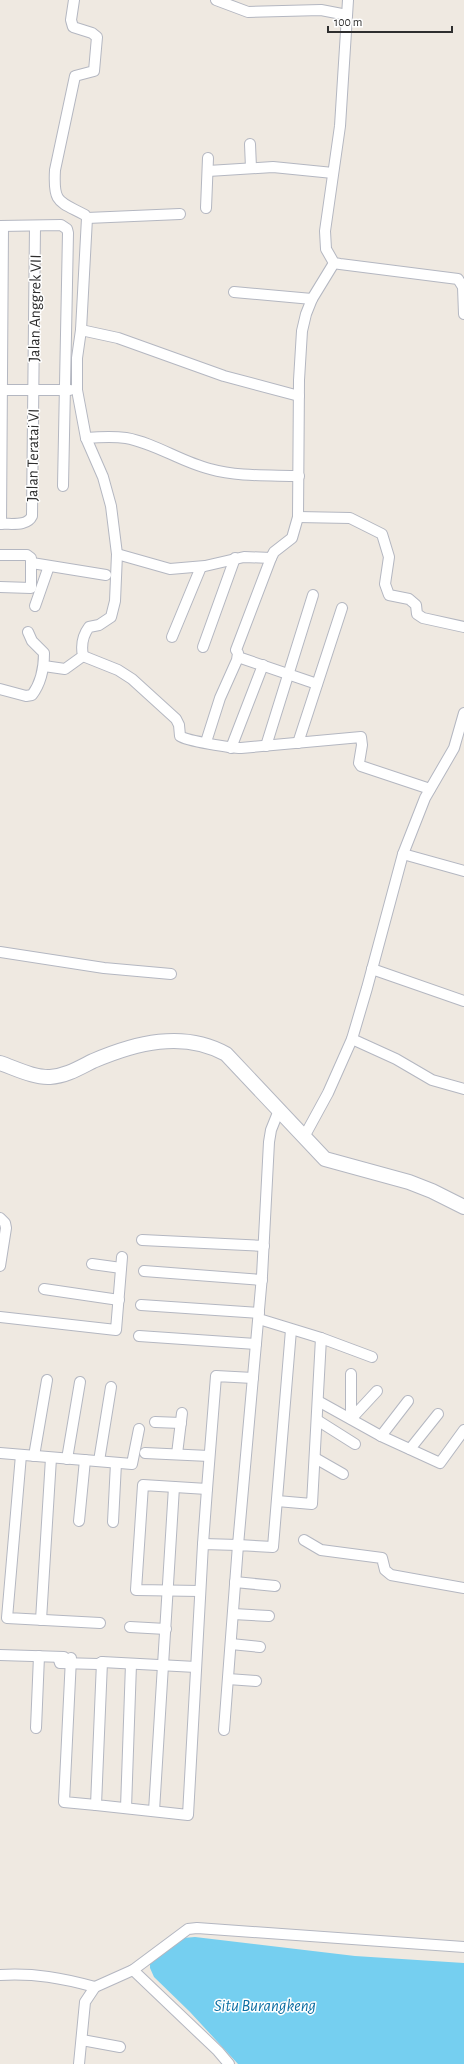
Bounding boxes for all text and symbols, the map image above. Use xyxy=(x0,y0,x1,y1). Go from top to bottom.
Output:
scale bar xyxy=(328,8,452,34)
text: 100 m xyxy=(334,16,362,28)
street label: Jalan Anggrek VII xyxy=(26,254,44,362)
street label: Jalan Teratai VI xyxy=(24,408,42,502)
water label: Situ Burangkeng xyxy=(214,1997,316,2014)

